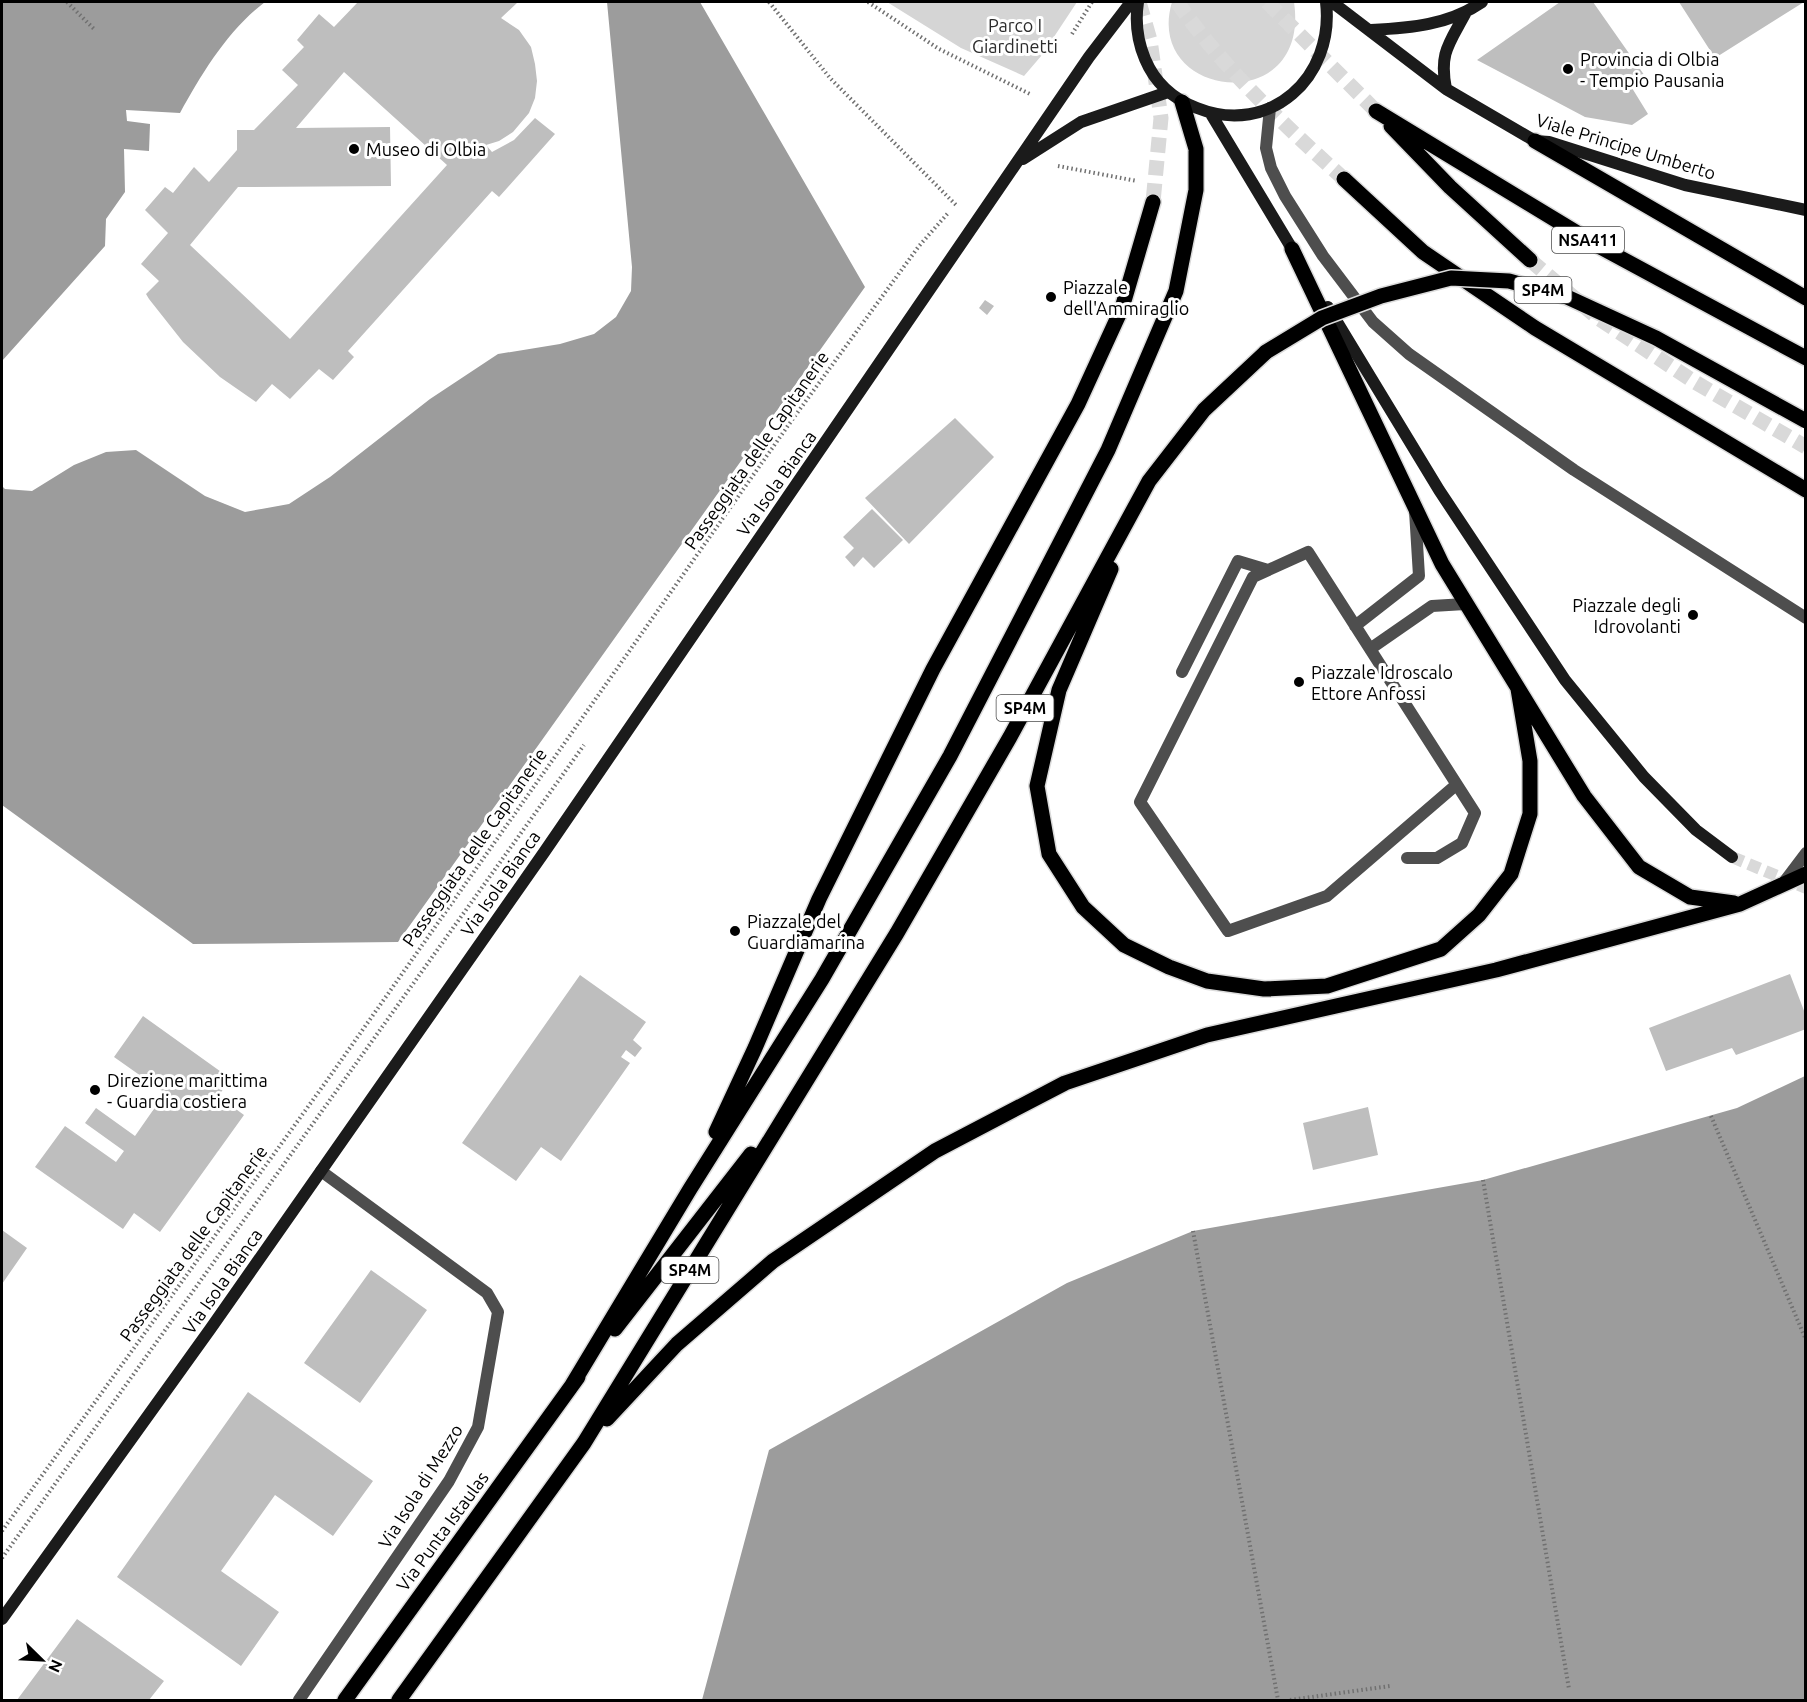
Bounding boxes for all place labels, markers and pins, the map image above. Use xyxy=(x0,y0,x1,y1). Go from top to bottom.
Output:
place label: Provincia di Olbia - Tempio Pausania xyxy=(1580,49,1725,90)
marker: Provincia di Olbia - Tempio Pausania xyxy=(1561,62,1575,76)
place label: Museo di Olbia xyxy=(366,139,486,159)
marker: Museo di Olbia xyxy=(347,142,361,156)
place label: Piazzale dell'Ammiraglio xyxy=(1063,277,1189,318)
marker: Piazzale dell'Ammiraglio xyxy=(1044,290,1058,304)
place label: Piazzale degli Idrovolanti xyxy=(1572,595,1681,636)
marker: Piazzale degli Idrovolanti xyxy=(1686,608,1700,622)
place label: Piazzale Idroscalo Ettore Anfossi xyxy=(1311,662,1453,703)
marker: Piazzale Idroscalo Ettore Anfossi xyxy=(1292,675,1306,689)
place label: Piazzale del Guardiamarina xyxy=(747,911,865,952)
marker: Piazzale del Guardiamarina xyxy=(728,924,742,938)
place label: Direzione marittima - Guardia costiera xyxy=(107,1070,268,1111)
marker: Direzione marittima - Guardia costiera xyxy=(88,1083,102,1097)

